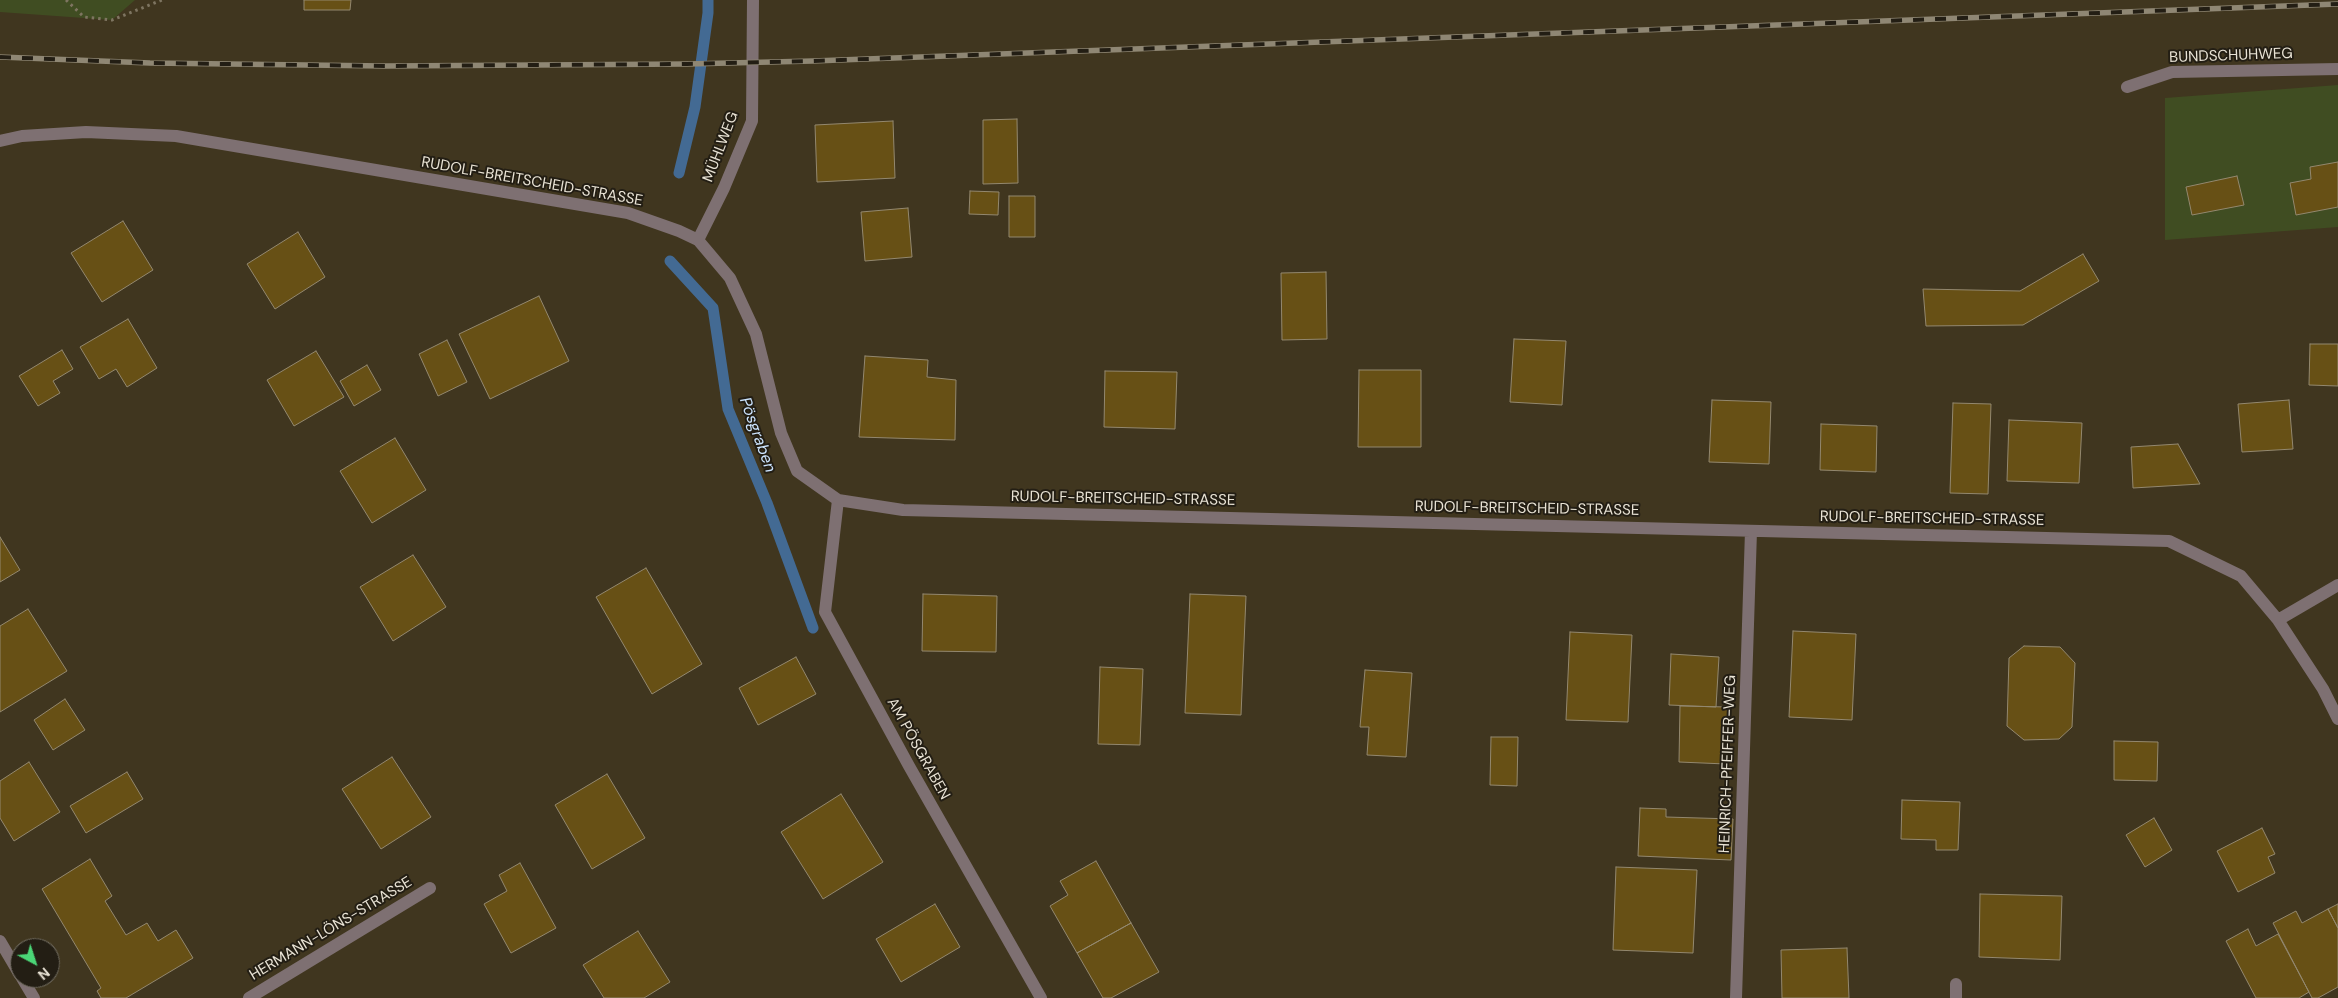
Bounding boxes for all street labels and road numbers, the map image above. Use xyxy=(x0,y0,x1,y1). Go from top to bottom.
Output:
street label: BUNDSCHUHWEG xyxy=(2169,45,2293,67)
street label: MÜHLWEG xyxy=(699,109,743,185)
street label: RUDOLF-BREITSCHEID-STRASSE xyxy=(420,154,644,210)
street label: RUDOLF-BREITSCHEID-STRASSE xyxy=(1011,488,1235,510)
street label: RUDOLF-BREITSCHEID-STRASSE xyxy=(1415,498,1639,520)
street label: RUDOLF-BREITSCHEID-STRASSE xyxy=(1820,508,2044,530)
street label: HEINRICH-PFEIFFER-WEG xyxy=(1716,675,1740,853)
street label: AM PÖSGRABEN xyxy=(883,695,953,803)
street label: HERMANN-LÖNS-STRASSE xyxy=(247,873,415,985)

